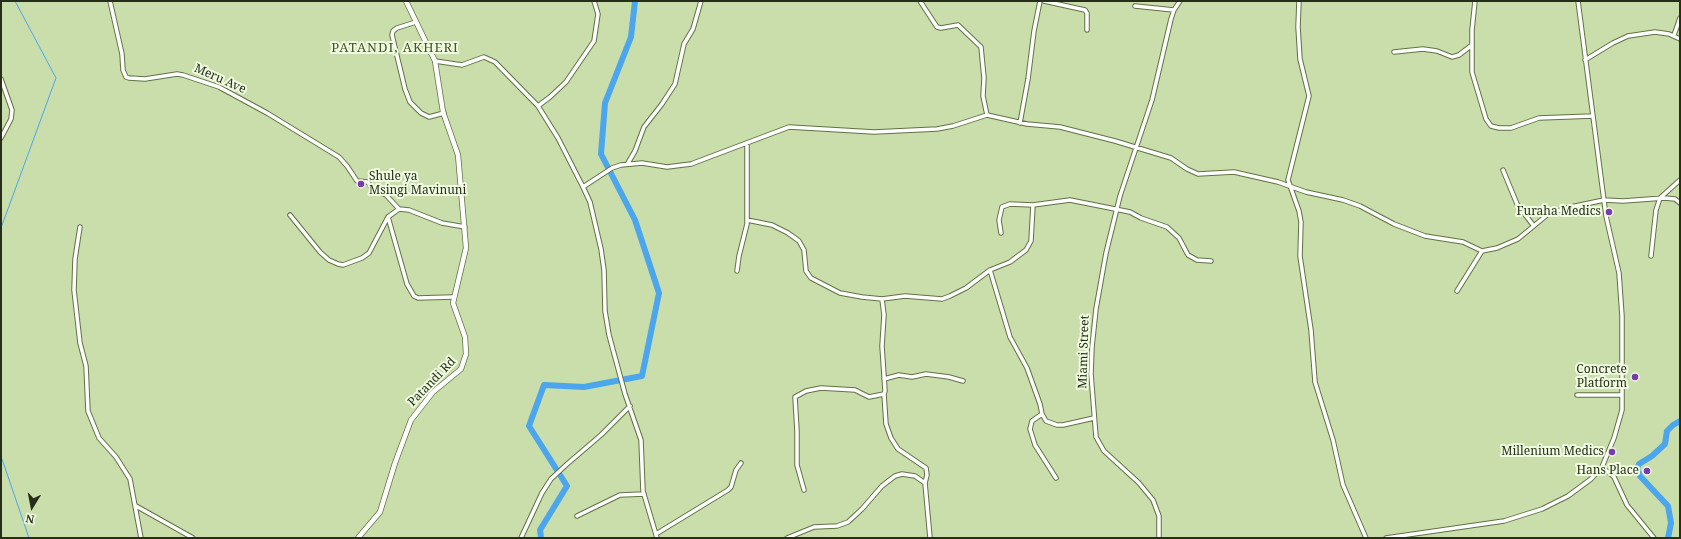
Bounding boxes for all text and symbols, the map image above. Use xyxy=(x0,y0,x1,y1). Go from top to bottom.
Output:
district label: PATANDI, AKHERI xyxy=(331,40,459,56)
street label: Meru Ave xyxy=(192,61,248,97)
place label: Shule ya Msingi Mavinuni xyxy=(369,170,466,198)
marker: Shule ya Msingi Mavinuni xyxy=(356,179,366,189)
place label: Furaha Medics xyxy=(1516,205,1601,219)
marker: Furaha Medics xyxy=(1604,207,1614,217)
street label: Miami Street xyxy=(1076,315,1092,389)
street label: Patandi Rd xyxy=(405,355,459,409)
place label: Concrete Platform xyxy=(1576,363,1627,391)
marker: Concrete Platform xyxy=(1630,372,1640,382)
place label: Millenium Medics xyxy=(1501,445,1604,459)
marker: Millenium Medics xyxy=(1607,447,1617,457)
place label: Hans Place xyxy=(1576,464,1639,478)
marker: Hans Place xyxy=(1642,466,1652,476)
north arrow xyxy=(12,487,52,527)
text: N xyxy=(24,511,35,527)

